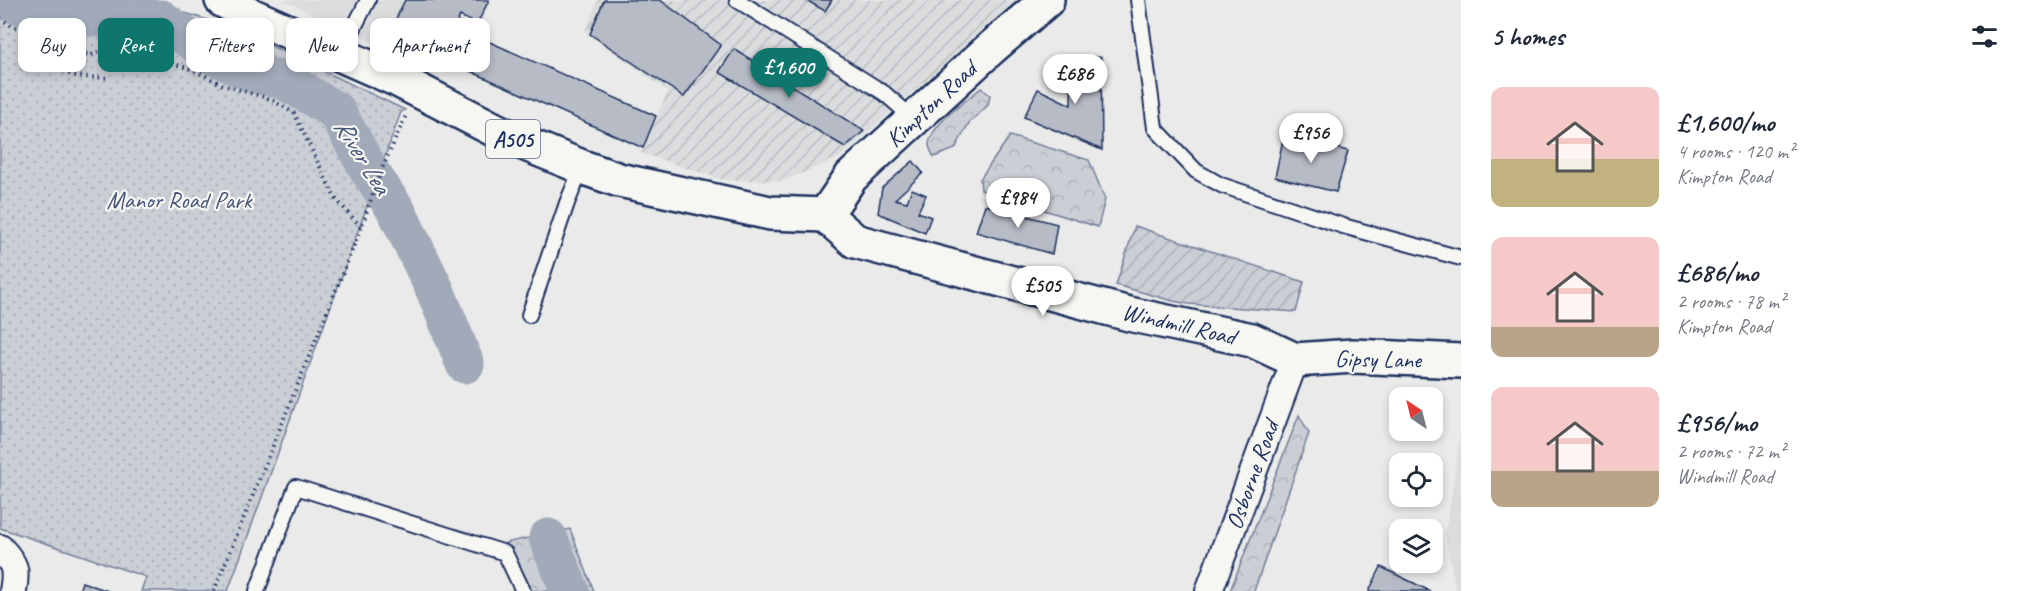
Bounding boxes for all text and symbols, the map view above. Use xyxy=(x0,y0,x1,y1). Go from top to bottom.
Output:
chip: Buy xyxy=(18,18,86,72)
chip: Rent xyxy=(98,18,174,72)
chip: Filters xyxy=(186,18,274,72)
chip: New xyxy=(286,18,358,72)
chip: Apartment xyxy=(370,18,490,72)
text: 5 homes xyxy=(1491,20,1564,53)
icon: filters xyxy=(1968,20,2001,53)
pin: £1,600 xyxy=(740,48,838,99)
street label: Kimpton Road xyxy=(879,52,985,154)
pin: £686 xyxy=(1039,54,1111,105)
text: £1,600 xyxy=(764,55,814,80)
text: £686 xyxy=(1057,61,1093,86)
text: £1,600/mo xyxy=(1677,106,1775,139)
icon: home xyxy=(1539,111,1611,183)
water label: River Lea xyxy=(327,112,400,202)
pin: £956 xyxy=(1275,113,1347,164)
road number: A505 xyxy=(486,120,540,158)
text: £956 xyxy=(1293,120,1329,145)
text: 4 rooms · 120 m² xyxy=(1677,139,1794,164)
text: Kimpton Road xyxy=(1677,164,1771,189)
pin: £984 xyxy=(982,178,1054,229)
park label: Manor Road Park xyxy=(106,185,254,215)
text: £984 xyxy=(1000,185,1036,210)
text: £686/mo xyxy=(1677,256,1758,289)
icon: home xyxy=(1539,261,1611,333)
pin: £505 xyxy=(1007,266,1079,317)
text: £505 xyxy=(1025,273,1061,298)
text: 2 rooms · 78 m² xyxy=(1677,289,1785,314)
street label: Windmill Road xyxy=(1119,296,1242,352)
text: Kimpton Road xyxy=(1677,314,1771,339)
street label: Gipsy Lane xyxy=(1335,343,1424,375)
north arrow xyxy=(1389,387,1443,441)
map controls xyxy=(1389,387,1443,573)
text: £956/mo xyxy=(1677,406,1757,439)
icon: home xyxy=(1539,411,1611,483)
street label: Osborne Road xyxy=(1219,413,1287,533)
text: 2 rooms · 72 m² xyxy=(1677,439,1785,464)
button: locate xyxy=(1389,453,1443,507)
text: Windmill Road xyxy=(1677,464,1773,489)
button: layers xyxy=(1389,519,1443,573)

